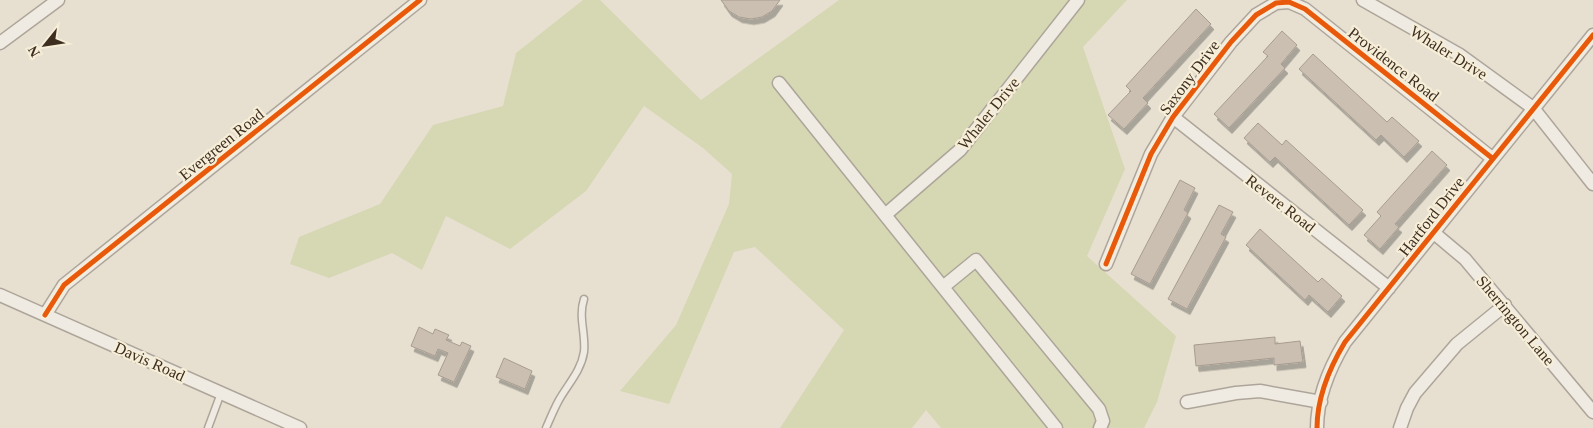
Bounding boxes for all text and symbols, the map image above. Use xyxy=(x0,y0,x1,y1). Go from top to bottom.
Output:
north arrow xyxy=(20,20,70,70)
street label: Whaler Drive xyxy=(1407,22,1490,83)
street label: Providence Road xyxy=(1345,24,1442,105)
street label: Saxony Drive xyxy=(1156,37,1224,118)
text: N xyxy=(25,43,43,59)
street label: Whaler Drive xyxy=(954,74,1023,153)
street label: Evergreen Road xyxy=(176,105,267,184)
street label: Revere Road xyxy=(1243,171,1319,236)
street label: Hartford Drive xyxy=(1395,173,1467,259)
street label: Sherrington Lane xyxy=(1472,272,1558,369)
street label: Davis Road xyxy=(112,338,188,384)

